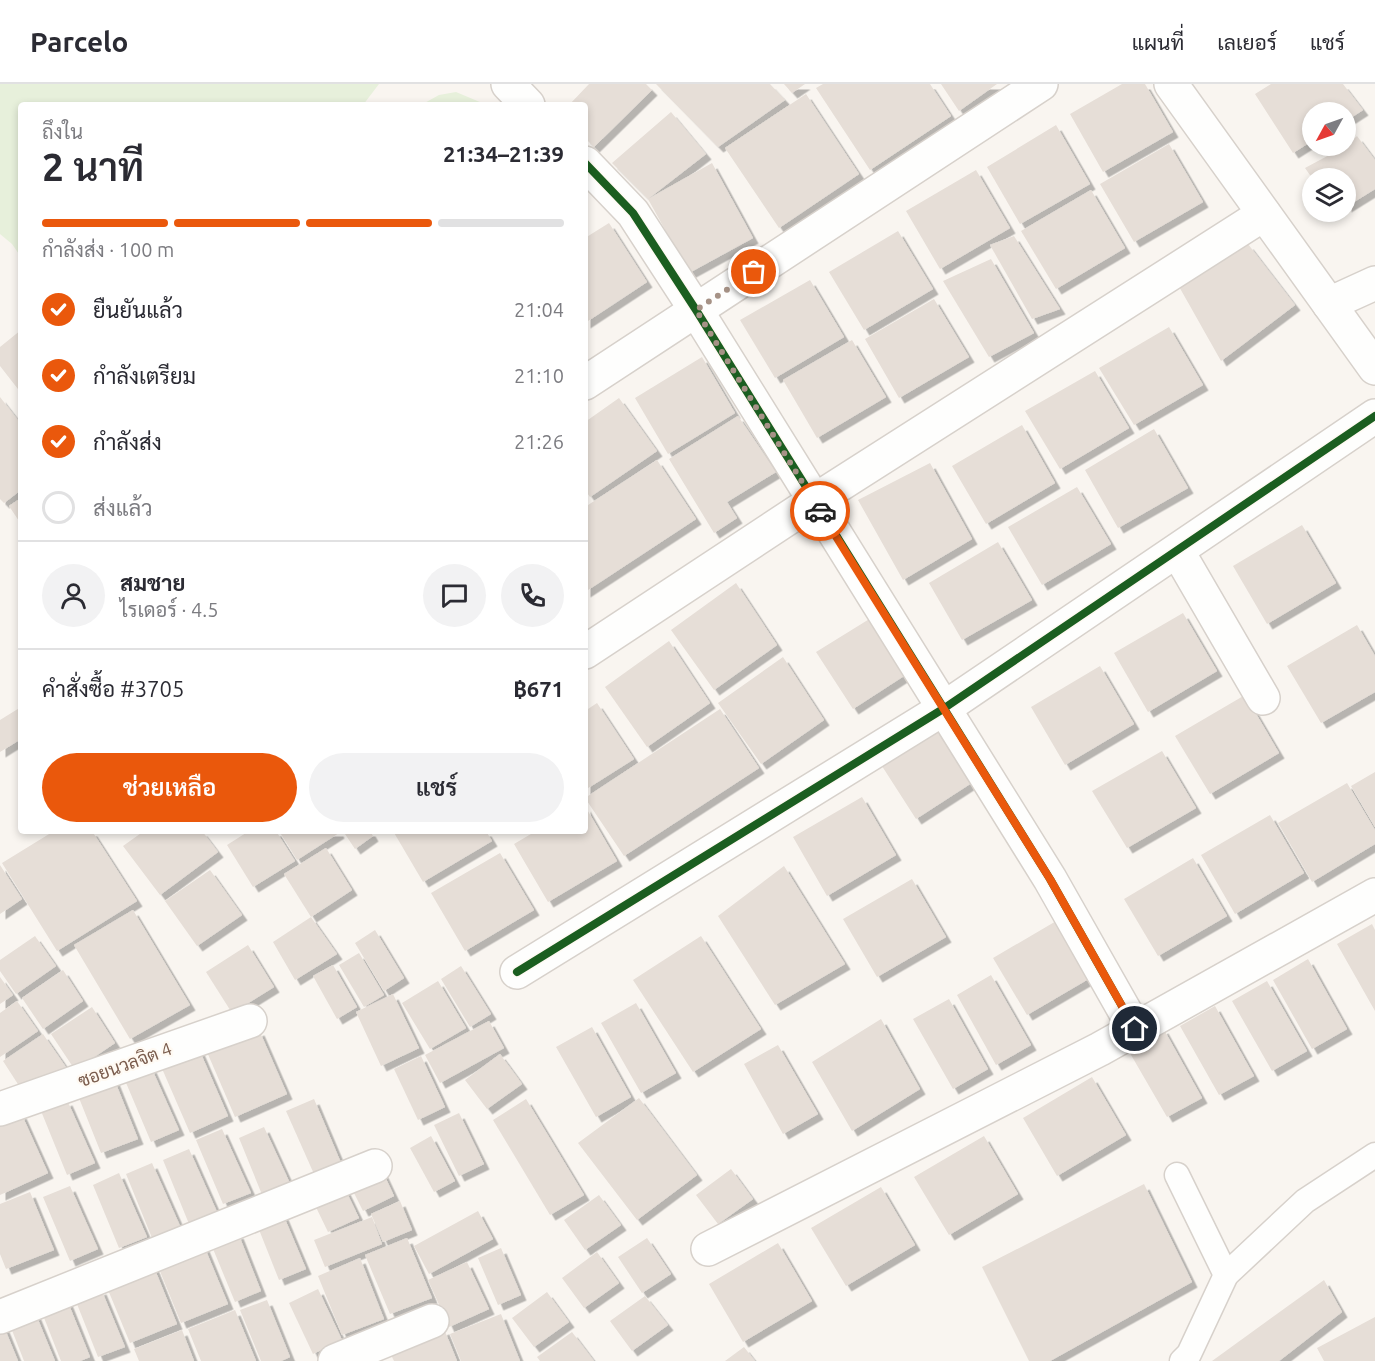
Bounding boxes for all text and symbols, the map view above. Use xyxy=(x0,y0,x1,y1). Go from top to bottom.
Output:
text: Parcelo xyxy=(30,26,128,57)
text: แผนที่ xyxy=(1132,30,1184,54)
text: เลเยอร์ xyxy=(1217,30,1277,54)
text: แชร์ xyxy=(1310,30,1345,54)
north arrow xyxy=(1302,102,1356,156)
map controls xyxy=(1302,102,1356,222)
text: ถึงใน xyxy=(42,120,83,143)
text: 21:34–21:39 xyxy=(443,141,564,166)
text: 2 นาที xyxy=(42,145,144,188)
button: layers xyxy=(1302,168,1356,222)
text: กำลังส่ง · 100 m xyxy=(42,238,174,261)
pin xyxy=(728,246,779,297)
icon: bag xyxy=(737,255,770,288)
icon: check xyxy=(42,293,75,326)
text: ยืนยันแล้ว xyxy=(93,297,183,322)
text: 21:04 xyxy=(514,298,564,321)
icon: check xyxy=(42,359,75,392)
text: กำลังเตรียม xyxy=(93,363,196,388)
text: 21:10 xyxy=(514,364,564,387)
icon: check xyxy=(42,425,75,458)
text: กำลังส่ง xyxy=(93,429,162,454)
text: 21:26 xyxy=(514,430,564,453)
courier xyxy=(790,481,850,541)
text: ส่งแล้ว xyxy=(93,495,153,520)
icon: car xyxy=(804,495,837,528)
button: person xyxy=(42,564,105,627)
button: chat xyxy=(423,564,486,627)
button: phone xyxy=(501,564,564,627)
text: สมชาย xyxy=(120,570,186,595)
text: ไรเดอร์ · 4.5 xyxy=(120,598,219,621)
text: คำสั่งซื้อ #3705 xyxy=(42,676,184,701)
text: ฿671 xyxy=(514,676,564,701)
button: ช่วยเหลือ xyxy=(42,753,297,822)
button: แชร์ xyxy=(309,753,564,822)
pin xyxy=(1109,1003,1160,1054)
icon: home xyxy=(1118,1012,1151,1045)
street label: ซอยนวลจิต 4 xyxy=(75,1038,174,1090)

